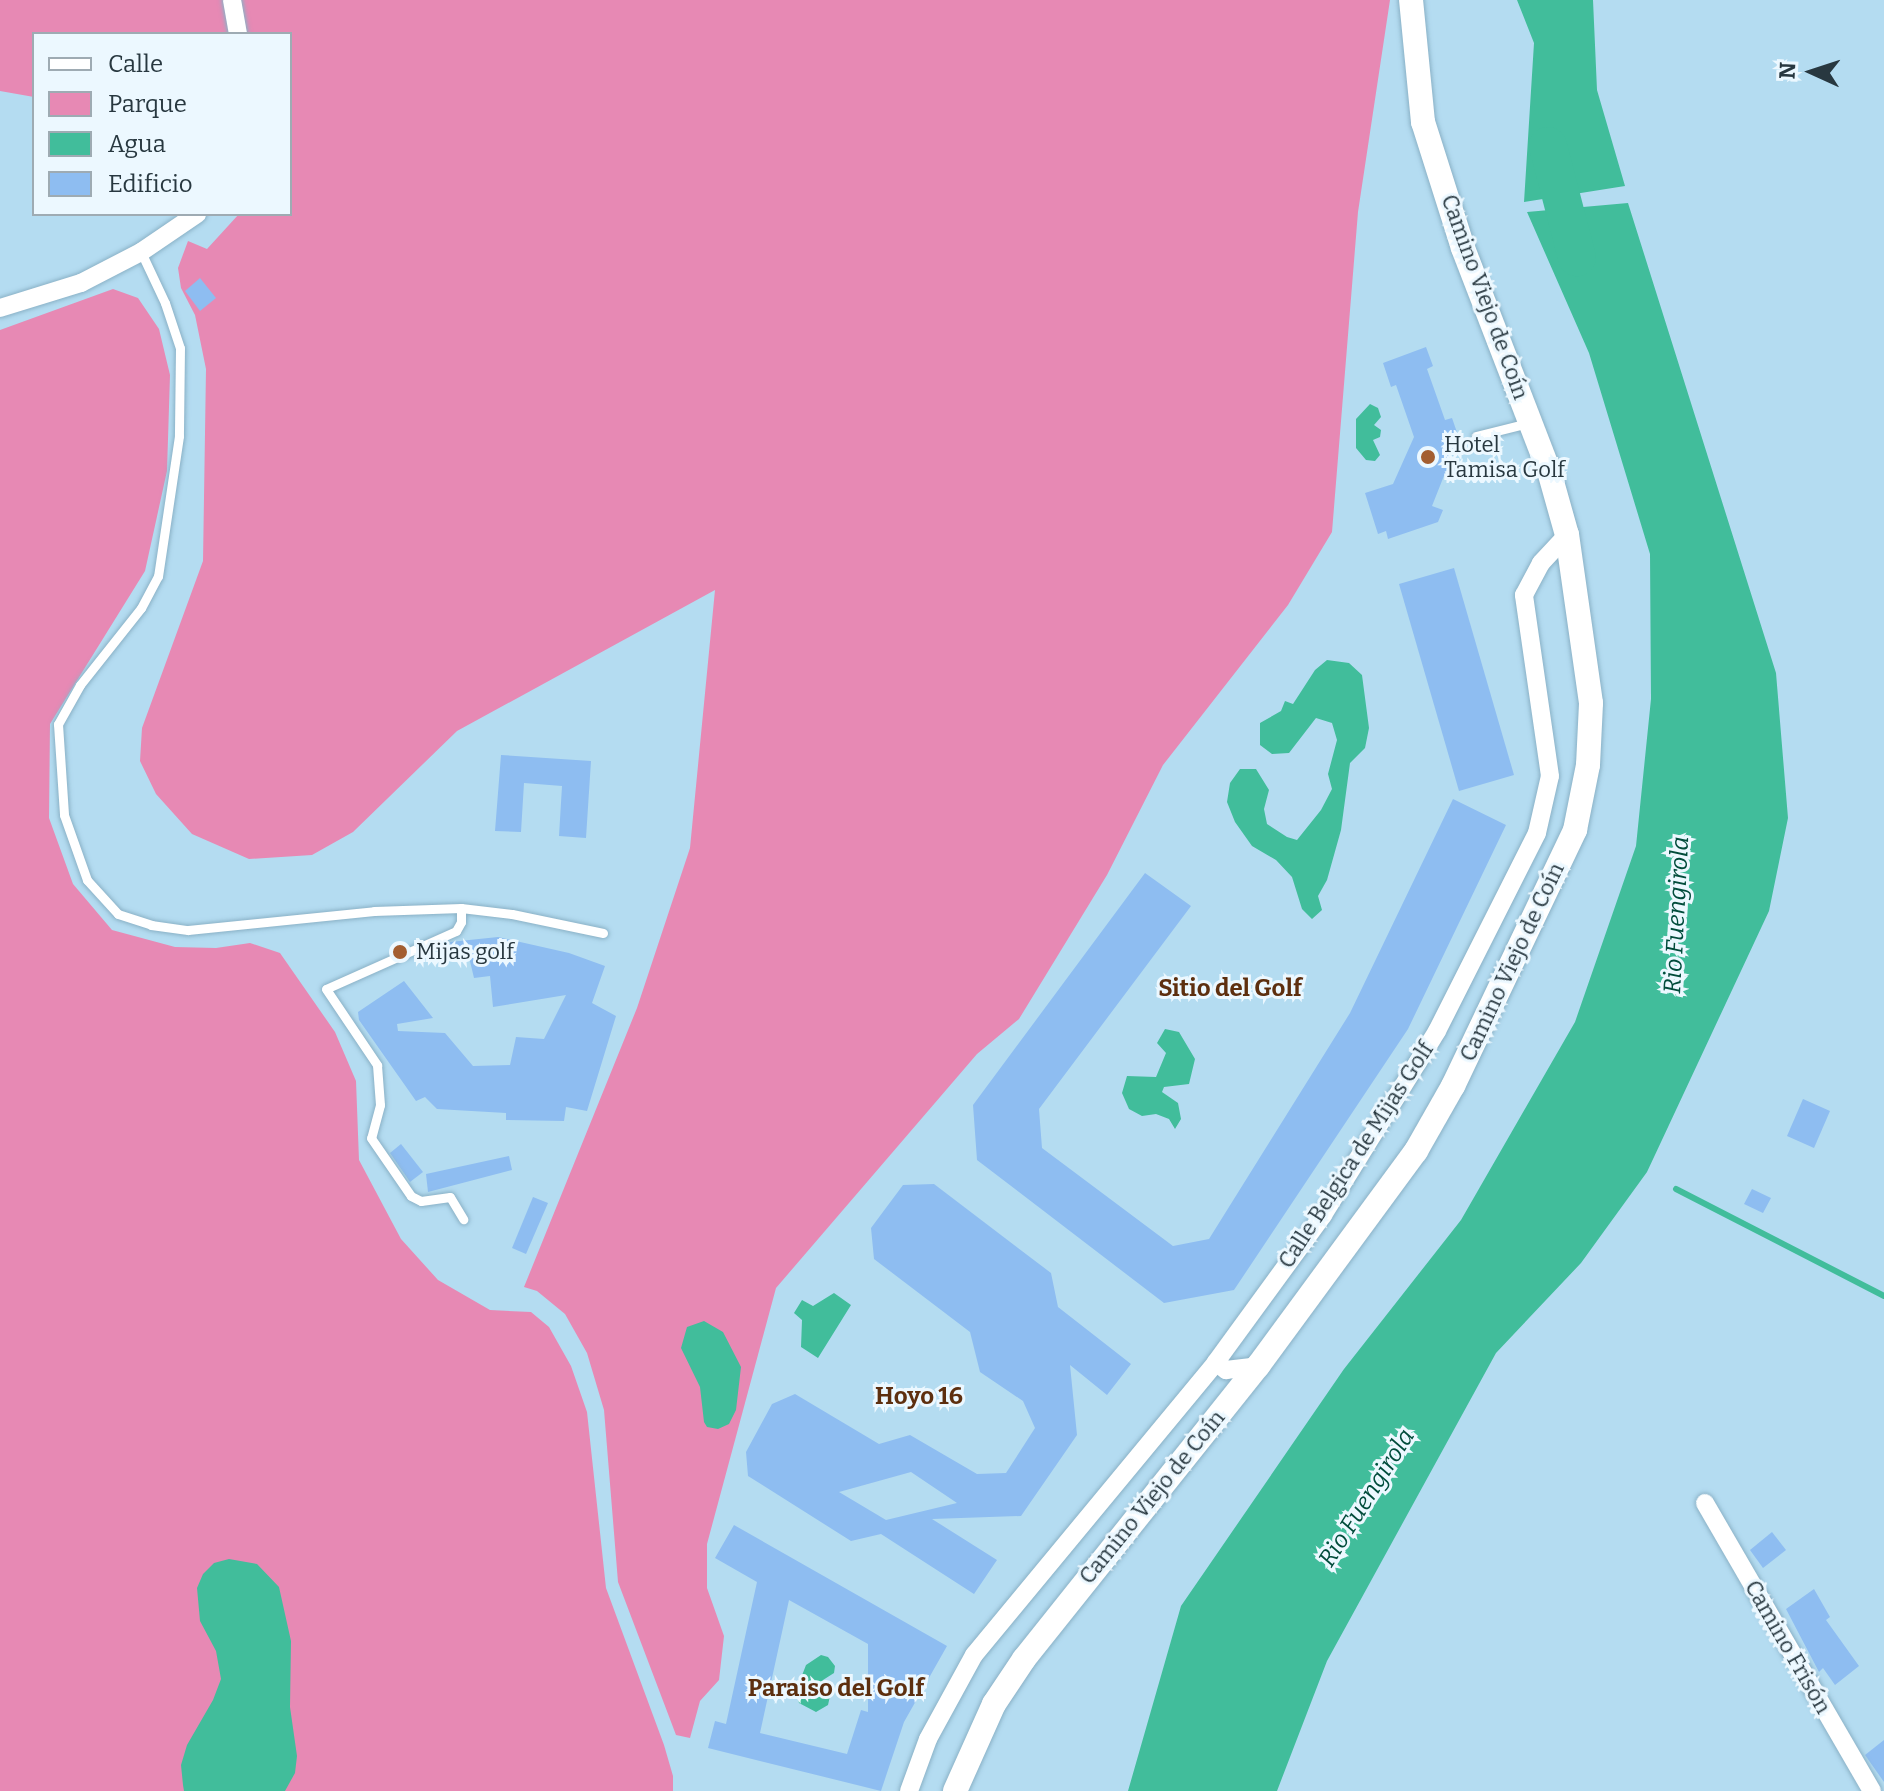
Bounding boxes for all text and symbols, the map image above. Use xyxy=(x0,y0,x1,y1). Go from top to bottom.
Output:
legend xyxy=(32,32,292,216)
north arrow xyxy=(1772,32,1852,112)
text: Calle xyxy=(108,50,163,78)
text: N xyxy=(1774,62,1801,80)
text: Parque xyxy=(108,90,187,118)
text: Agua xyxy=(108,130,166,158)
text: Edificio xyxy=(108,170,193,198)
street label: Camino Viejo de Coín xyxy=(1436,191,1534,403)
place label: Hotel Tamisa Golf xyxy=(1444,431,1565,482)
marker: Hotel Tamisa Golf xyxy=(1419,448,1437,466)
water label: Rio Fuengirola xyxy=(1658,836,1696,994)
street label: Camino Viejo de Coín xyxy=(1454,859,1570,1065)
place label: Mijas golf xyxy=(416,939,514,965)
marker: Mijas golf xyxy=(391,943,409,961)
district label: Sitio del Golf xyxy=(1158,975,1302,1003)
street label: Calle Belgica de Mijas Golf xyxy=(1273,1037,1439,1273)
district label: Hoyo 16 xyxy=(875,1383,963,1411)
street label: Camino Viejo de Coín xyxy=(1074,1405,1230,1589)
water label: Rio Fuengirola xyxy=(1313,1424,1421,1572)
street label: Camino Frisón xyxy=(1739,1576,1837,1718)
district label: Paraiso del Golf xyxy=(748,1675,924,1703)

